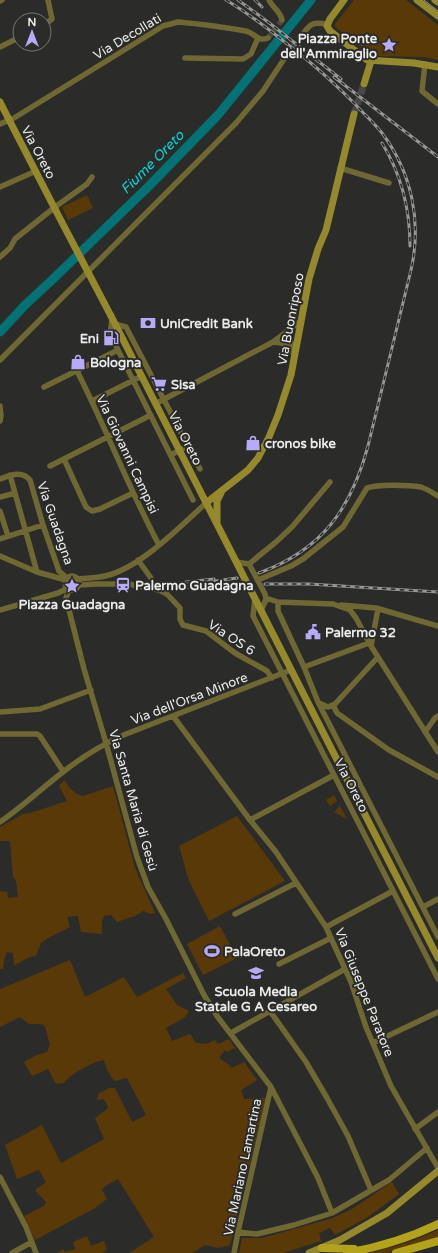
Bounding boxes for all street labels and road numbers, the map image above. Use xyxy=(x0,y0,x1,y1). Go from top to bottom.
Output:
street label: Via Decollati xyxy=(91,10,164,63)
street label: Via Oreto xyxy=(17,123,59,182)
street label: Via Buonriposo xyxy=(274,271,308,367)
street label: Via Giovanni Campisi xyxy=(92,392,162,516)
street label: Via Oreto xyxy=(165,409,205,468)
street label: Via Guadagna xyxy=(33,480,77,567)
street label: Via OS 6 xyxy=(205,617,258,659)
street label: Via dell'Orsa Minore xyxy=(129,669,250,729)
street label: Via Santa Maria di Gesù xyxy=(105,728,161,873)
street label: Via Oreto xyxy=(331,756,371,815)
street label: Via Giuseppe Paratore xyxy=(331,926,397,1059)
street label: Via Mariano Lamartina xyxy=(221,1097,265,1237)

